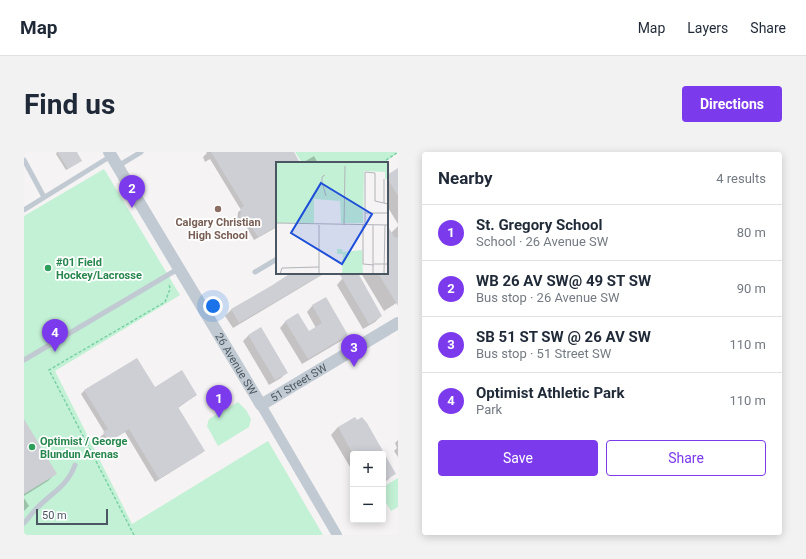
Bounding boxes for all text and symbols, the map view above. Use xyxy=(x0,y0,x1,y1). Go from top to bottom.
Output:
text: Map xyxy=(20,16,58,39)
text: Map xyxy=(638,20,665,36)
text: Layers xyxy=(687,20,728,36)
text: Share xyxy=(750,20,786,36)
button: Directions xyxy=(682,86,782,122)
text: Find us xyxy=(24,88,115,121)
inset map xyxy=(276,162,388,274)
text: Nearby xyxy=(438,168,493,188)
text: 4 results xyxy=(716,171,766,186)
pin: 2 xyxy=(119,175,145,208)
marker: Calgary Christian High School xyxy=(213,204,223,214)
place label: Calgary Christian High School xyxy=(175,216,261,242)
text: St. Gregory School xyxy=(476,216,602,234)
text: 1 xyxy=(447,225,455,240)
text: 80 m xyxy=(737,225,766,240)
text: School · 26 Avenue SW xyxy=(476,234,608,249)
place label: #01 Field Hockey/Lacrosse xyxy=(56,256,142,282)
marker: #01 Field Hockey/Lacrosse xyxy=(43,263,53,273)
text: WB 26 AV SW@ 49 ST SW xyxy=(476,272,651,290)
text: 2 xyxy=(447,281,455,296)
text: 90 m xyxy=(737,281,766,296)
text: Bus stop · 26 Avenue SW xyxy=(476,290,619,305)
your location xyxy=(203,296,223,316)
pin: 4 xyxy=(42,319,68,352)
text: SB 51 ST SW @ 26 AV SW xyxy=(476,328,651,346)
street label: 26 Avenue SW xyxy=(213,330,260,397)
pin: 3 xyxy=(341,334,367,367)
text: 3 xyxy=(447,337,455,352)
text: 110 m xyxy=(729,337,766,352)
text: Bus stop · 51 Street SW xyxy=(476,346,611,361)
street label: 51 Street SW xyxy=(268,361,329,404)
text: Optimist Athletic Park xyxy=(476,384,625,402)
pin: 1 xyxy=(206,385,232,418)
text: 4 xyxy=(447,393,455,408)
text: 110 m xyxy=(729,393,766,408)
text: Park xyxy=(476,402,502,417)
place label: Optimist / George Blundun Arenas xyxy=(40,435,128,461)
button: Save xyxy=(438,440,598,476)
button: Share xyxy=(606,440,766,476)
marker: Optimist / George Blundun Arenas xyxy=(27,442,37,452)
map controls xyxy=(350,451,386,523)
button: + xyxy=(350,451,386,487)
button: − xyxy=(350,487,386,523)
scale bar xyxy=(36,507,108,526)
text: 50 m xyxy=(42,509,67,522)

